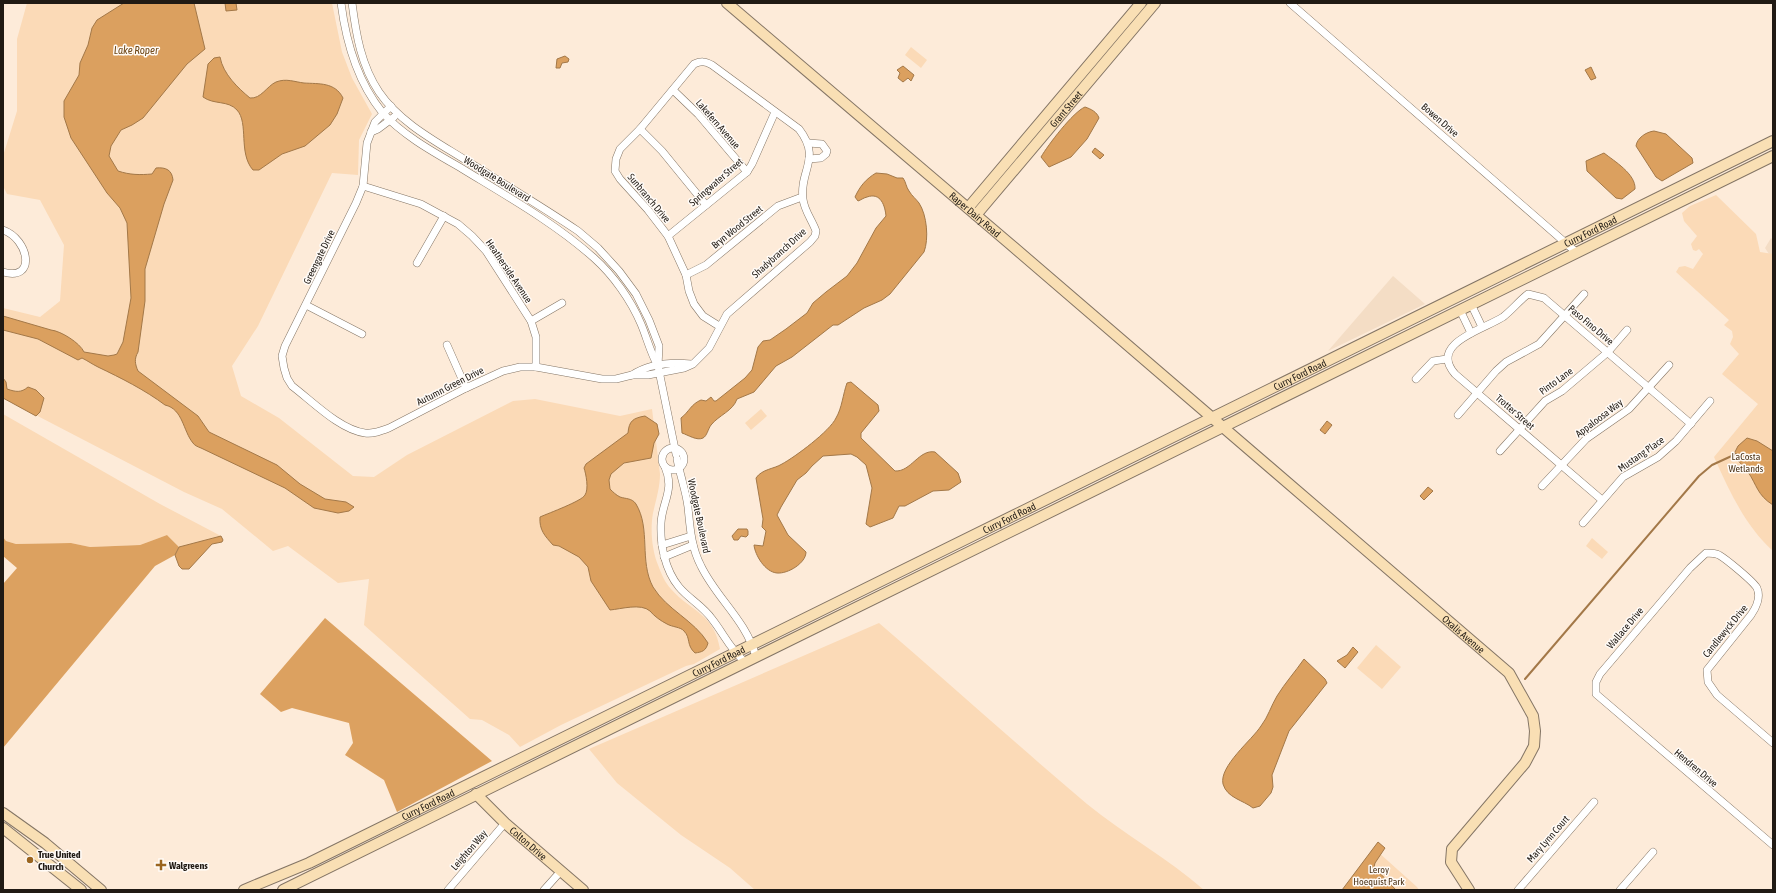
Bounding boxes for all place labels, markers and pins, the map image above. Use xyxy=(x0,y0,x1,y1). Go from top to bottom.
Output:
place label: True United Church xyxy=(38,849,81,872)
marker: True United Church xyxy=(25,855,35,865)
marker: Walgreens xyxy=(156,860,166,870)
place label: Walgreens xyxy=(168,860,208,871)

